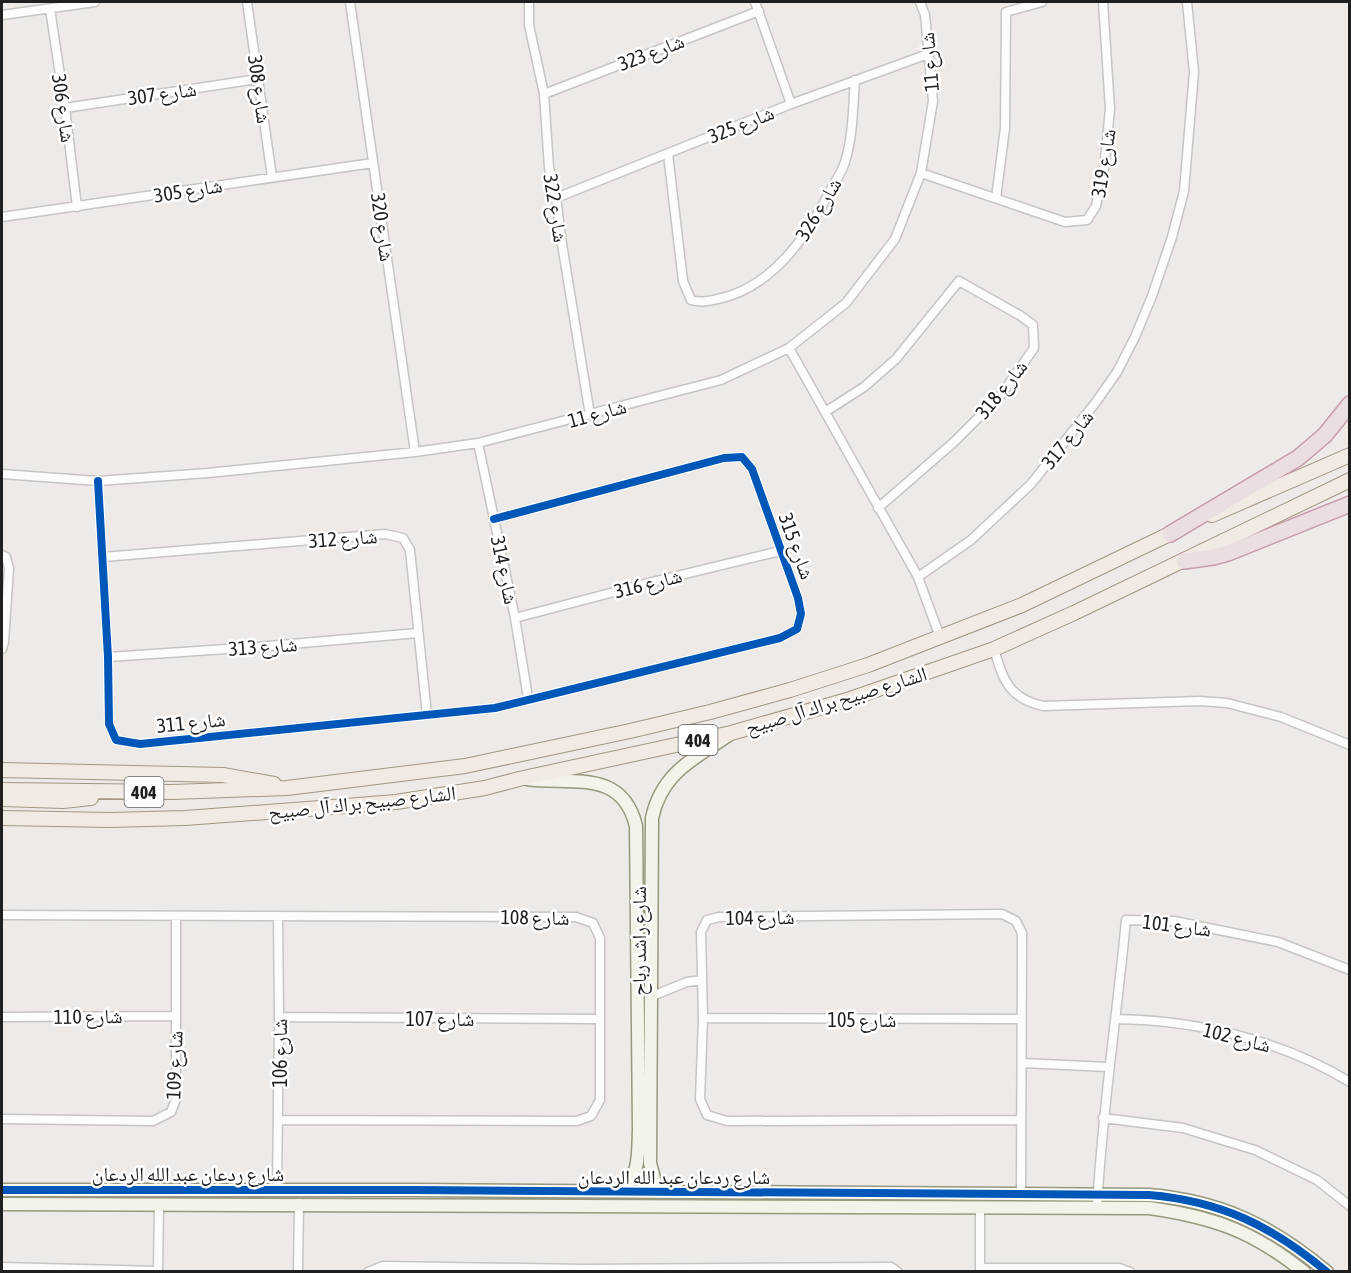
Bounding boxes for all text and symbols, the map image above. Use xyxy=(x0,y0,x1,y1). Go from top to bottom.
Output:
street label: شارع 323 xyxy=(615,29,688,77)
street label: شارع 11 xyxy=(915,31,945,93)
street label: شارع 308 xyxy=(242,53,276,125)
street label: شارع 306 xyxy=(46,72,80,144)
street label: شارع 307 xyxy=(126,77,198,111)
street label: شارع 325 xyxy=(705,100,778,149)
street label: شارع 319 xyxy=(1086,127,1122,199)
street label: شارع 322 xyxy=(537,172,573,244)
street label: شارع 305 xyxy=(152,173,224,209)
street label: شارع 326 xyxy=(790,174,847,246)
street label: شارع 320 xyxy=(365,191,399,263)
street label: شارع 318 xyxy=(970,355,1033,424)
street label: شارع 11 xyxy=(565,394,629,434)
street label: شارع 317 xyxy=(1036,405,1099,474)
street label: شارع 315 xyxy=(773,510,820,583)
street label: شارع 312 xyxy=(308,524,378,554)
street label: شارع 314 xyxy=(485,534,523,607)
street label: شارع 316 xyxy=(612,563,685,604)
street label: شارع 313 xyxy=(228,632,298,662)
street label: الشارع صبيح براك آل صبيح xyxy=(743,661,930,740)
street label: شارع 311 xyxy=(156,707,227,739)
road number: 404 xyxy=(678,725,718,755)
road number: 404 xyxy=(124,777,164,807)
street label: الشارع صبيح براك آل صبيح xyxy=(267,781,457,825)
street label: شارع راشد رباح xyxy=(627,886,652,996)
street label: شارع 108 xyxy=(500,905,570,931)
street label: شارع 104 xyxy=(725,905,795,931)
street label: شارع 101 xyxy=(1141,909,1213,943)
street label: شارع 110 xyxy=(53,1004,123,1030)
street label: شارع 107 xyxy=(406,1007,474,1032)
street label: شارع 105 xyxy=(828,1008,896,1033)
street label: شارع 102 xyxy=(1200,1017,1273,1058)
street label: شارع 106 xyxy=(268,1019,293,1087)
street label: شارع 109 xyxy=(161,1030,189,1100)
street label: شارع ردعان عبد الله الردعان xyxy=(92,1162,284,1187)
street label: شارع ردعان عبد الله الردعان xyxy=(578,1165,770,1190)

